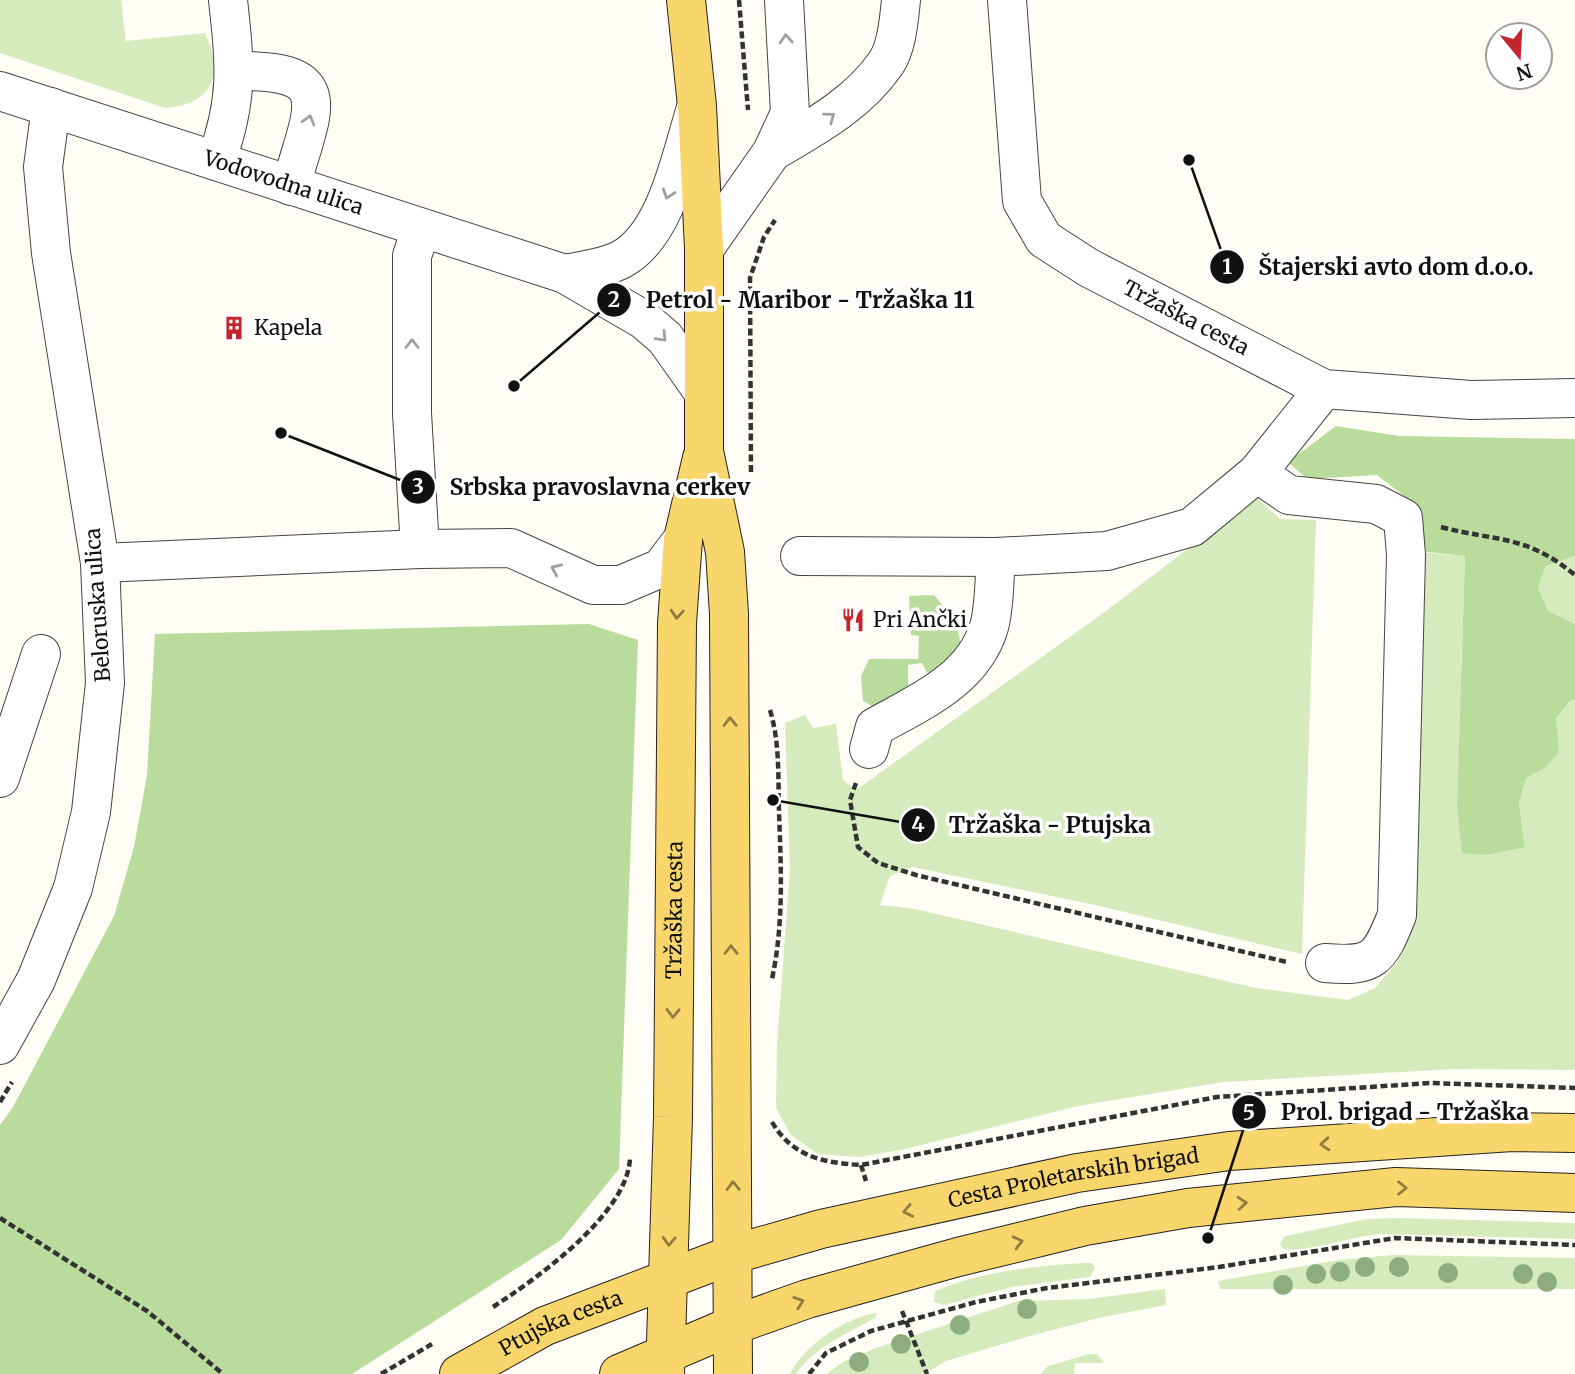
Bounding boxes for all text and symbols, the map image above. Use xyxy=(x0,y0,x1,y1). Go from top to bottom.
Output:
north arrow xyxy=(1484,21,1554,91)
one-way arrow xyxy=(779,33,794,44)
text: N xyxy=(1513,58,1535,86)
one-way arrow xyxy=(822,113,835,125)
one-way arrow xyxy=(301,114,315,126)
street label: Vodovodna ulica xyxy=(200,144,367,221)
one-way arrow xyxy=(661,188,676,200)
callout: Štajerski avto dom d.o.o. xyxy=(1210,245,1548,289)
text: Štajerski avto dom d.o.o. xyxy=(1258,252,1534,281)
text: 1 xyxy=(1222,253,1232,280)
street label: Tržaška cesta xyxy=(1118,274,1254,361)
callout: Petrol - Maribor - Tržaška 11 xyxy=(597,278,988,322)
text: Petrol - Maribor - Tržaška 11 xyxy=(646,285,975,314)
text: 2 xyxy=(608,286,620,313)
building icon: Kapela xyxy=(220,314,248,342)
place label: Kapela xyxy=(254,314,322,341)
one-way arrow xyxy=(654,329,667,342)
one-way arrow xyxy=(404,339,420,349)
callout: Srbska pravoslavna cerkev xyxy=(400,465,765,509)
text: Srbska pravoslavna cerkev xyxy=(449,472,751,501)
text: 3 xyxy=(412,473,424,500)
street label: Beloruska ulica xyxy=(79,527,116,683)
one-way arrow xyxy=(551,563,563,577)
restaurant icon: Pri Ančki xyxy=(839,606,867,634)
place label: Pri Ančki xyxy=(873,606,967,633)
one-way arrow xyxy=(670,609,685,620)
one-way arrow xyxy=(722,717,737,728)
callout: Tržaška - Ptujska xyxy=(900,803,1165,847)
text: Tržaška - Ptujska xyxy=(949,810,1151,839)
text: 4 xyxy=(911,811,925,838)
street label: Tržaška cesta xyxy=(660,841,688,979)
one-way arrow xyxy=(723,944,739,955)
one-way arrow xyxy=(666,1008,681,1019)
callout: Prol. brigad - Tržaška xyxy=(1232,1090,1543,1134)
text: Prol. brigad - Tržaška xyxy=(1281,1097,1529,1126)
text: 5 xyxy=(1243,1099,1255,1126)
one-way arrow xyxy=(1320,1136,1331,1151)
street label: Cesta Proletarskih brigad xyxy=(945,1141,1201,1214)
one-way arrow xyxy=(726,1180,741,1191)
one-way arrow xyxy=(1397,1180,1408,1196)
one-way arrow xyxy=(1237,1196,1248,1211)
one-way arrow xyxy=(902,1202,914,1217)
one-way arrow xyxy=(661,1235,676,1246)
one-way arrow xyxy=(1012,1236,1024,1250)
street label: Ptujska cesta xyxy=(494,1284,626,1362)
one-way arrow xyxy=(792,1296,804,1310)

